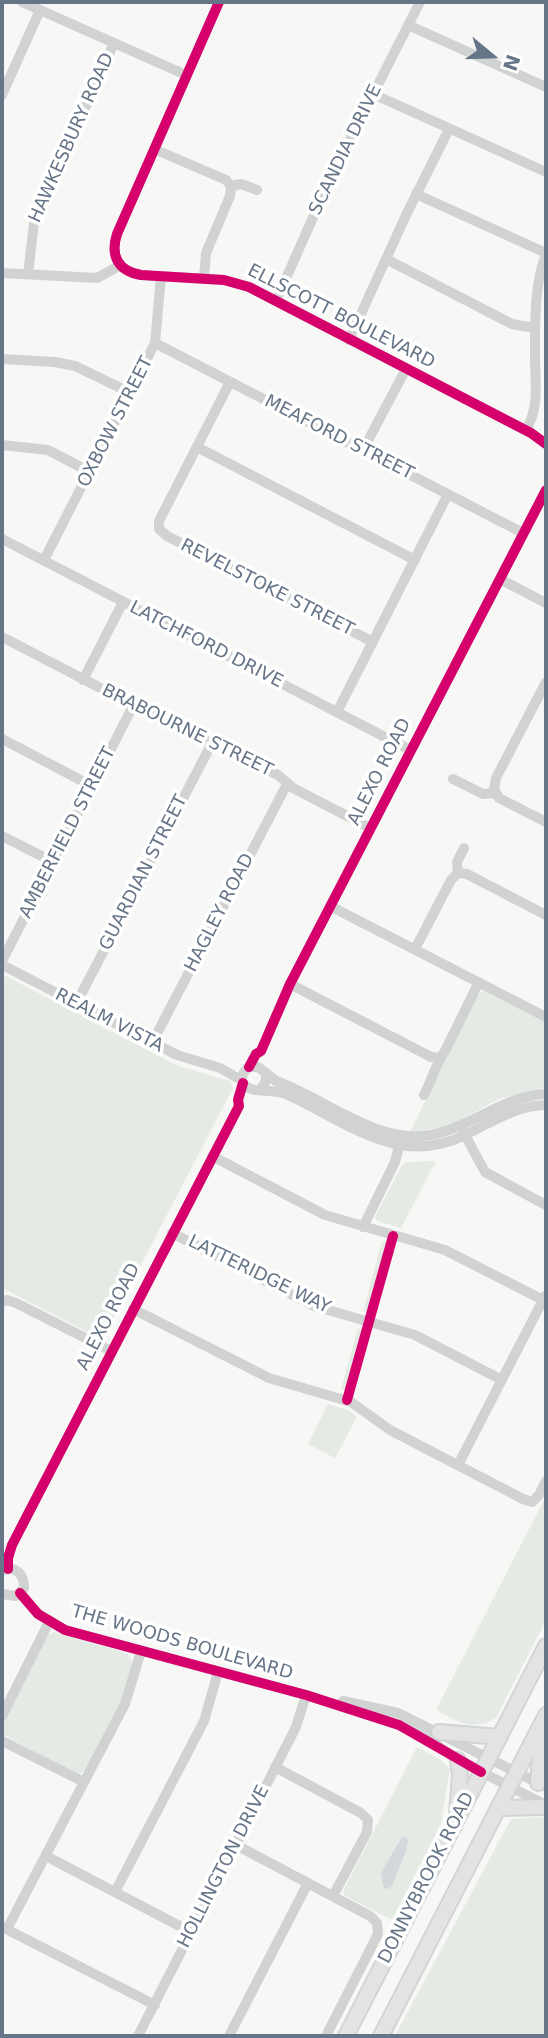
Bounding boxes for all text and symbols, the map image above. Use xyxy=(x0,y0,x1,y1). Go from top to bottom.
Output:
north arrow xyxy=(457,21,527,91)
street label: HAWKESBURY ROAD xyxy=(25,50,119,226)
text: N xyxy=(499,52,525,74)
street label: SCANDIA DRIVE xyxy=(305,81,387,219)
street label: ELLSCOTT BOULEVARD xyxy=(244,260,438,374)
street label: OXBOW STREET xyxy=(74,353,158,491)
street label: MEAFORD STREET xyxy=(261,391,417,485)
street label: REVELSTOKE STREET xyxy=(177,535,357,641)
street label: LATCHFORD DRIVE xyxy=(126,597,286,693)
street label: BRABOURNE STREET xyxy=(98,680,276,782)
street label: ALEXO ROAD xyxy=(344,715,416,829)
street label: AMBERFIELD STREET xyxy=(15,744,121,922)
street label: GUARDIAN STREET xyxy=(95,792,193,954)
street label: HAGLEY ROAD xyxy=(181,850,259,976)
street label: REALM VISTA xyxy=(51,984,167,1058)
street label: LATTERIDGE WAY xyxy=(184,1231,334,1319)
street label: ALEXO ROAD xyxy=(73,1260,145,1374)
street label: THE WOODS BOULEVARD xyxy=(69,1601,295,1685)
street label: HOLLINGTON DRIVE xyxy=(174,1782,274,1952)
street label: DONNYBROOK ROAD xyxy=(374,1789,480,1967)

